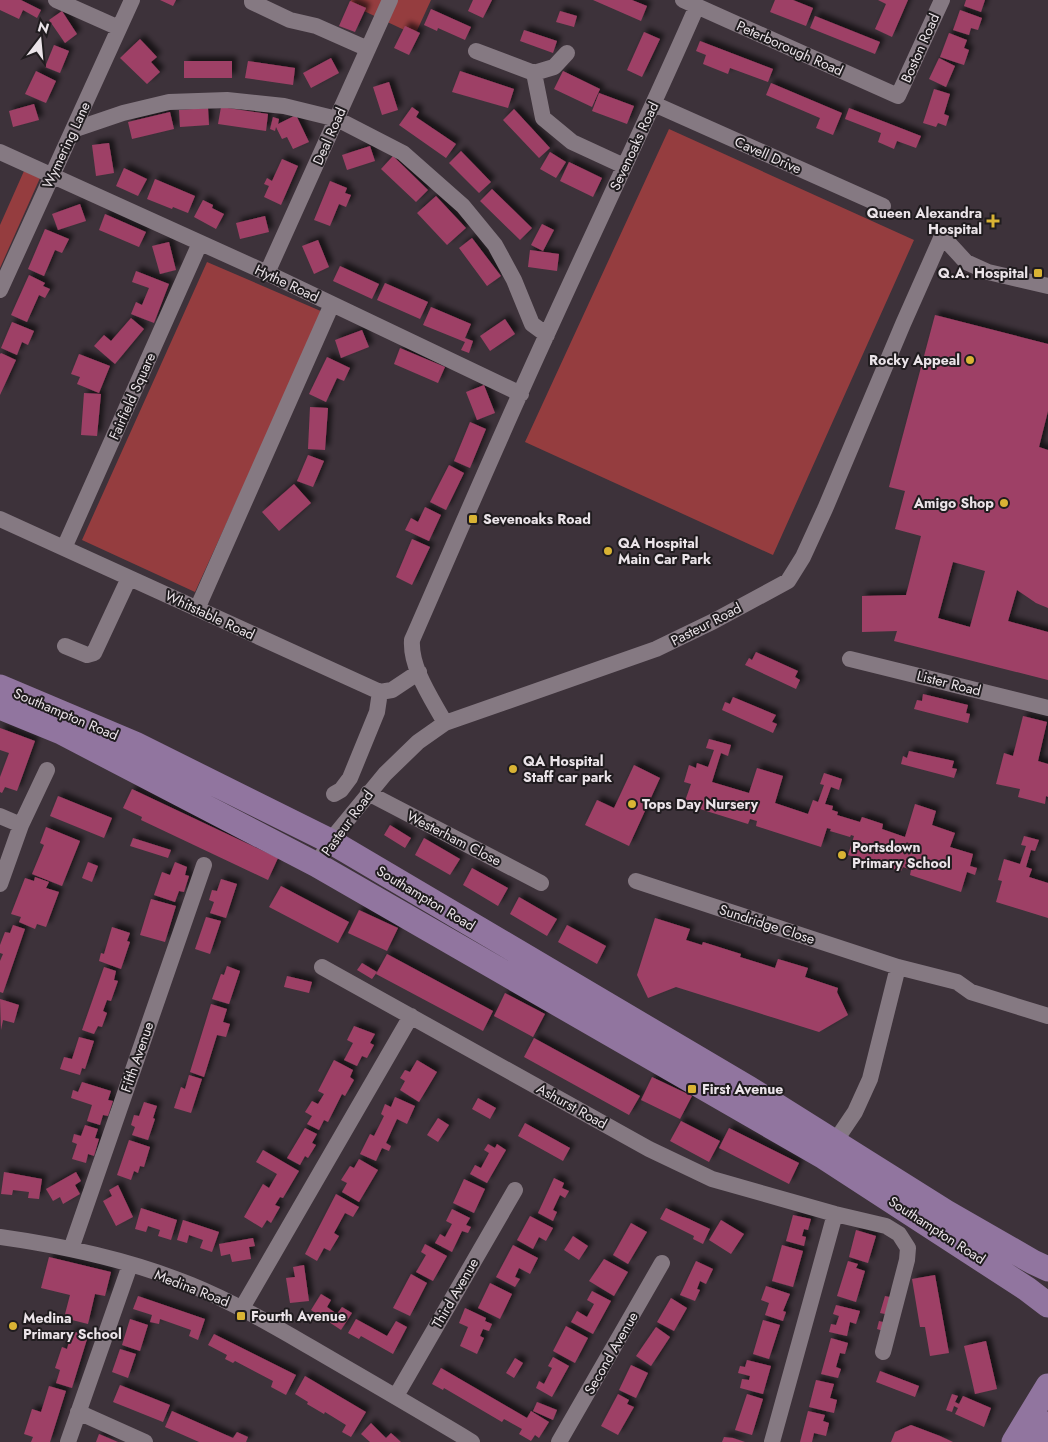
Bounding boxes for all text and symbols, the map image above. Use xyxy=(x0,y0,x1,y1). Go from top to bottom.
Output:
street label: Boston Road xyxy=(896,10,944,86)
north arrow xyxy=(15,15,65,65)
text: N xyxy=(35,16,52,39)
street label: Peterborough Road xyxy=(734,16,846,80)
street label: Wymering Lane xyxy=(37,98,95,192)
street label: Sevenoaks Road xyxy=(605,98,663,194)
street label: Deal Road xyxy=(307,104,351,168)
street label: Cavell Drive xyxy=(731,131,805,179)
place label: Queen Alexandra Hospital xyxy=(867,203,982,239)
marker: Queen Alexandra Hospital xyxy=(986,214,1000,228)
street label: Hythe Road xyxy=(252,259,322,307)
place label: Q.A. Hospital xyxy=(938,263,1028,283)
marker: Q.A. Hospital xyxy=(1032,267,1044,279)
street label: Fairfield Square xyxy=(104,349,160,443)
place label: Rocky Appeal xyxy=(869,350,960,370)
marker: Rocky Appeal xyxy=(964,354,976,366)
place label: Amigo Shop xyxy=(913,493,994,513)
marker: Amigo Shop xyxy=(998,497,1010,509)
place label: Sevenoaks Road xyxy=(483,509,591,529)
marker: Sevenoaks Road xyxy=(467,513,479,525)
place label: QA Hospital Main Car Park xyxy=(618,533,711,569)
marker: QA Hospital Main Car Park xyxy=(602,545,614,557)
street label: Whitstable Road xyxy=(162,585,258,645)
street label: Pasteur Road xyxy=(667,598,745,650)
street label: Lister Road xyxy=(915,665,983,701)
street label: Southampton Road xyxy=(11,683,121,745)
place label: QA Hospital Staff car park xyxy=(523,751,612,787)
marker: QA Hospital Staff car park xyxy=(507,763,519,775)
street label: Pasteur Road xyxy=(316,786,378,860)
place label: Tops Day Nursery xyxy=(642,794,759,814)
marker: Tops Day Nursery xyxy=(626,798,638,810)
street label: Westerham Close xyxy=(403,806,505,870)
place label: Portsdown Primary School xyxy=(852,837,951,873)
marker: Portsdown Primary School xyxy=(836,849,848,861)
street label: Southampton Road xyxy=(373,861,479,935)
street label: Sundridge Close xyxy=(717,899,817,949)
street label: Fifth Avenue xyxy=(116,1019,158,1095)
street label: Ashurst Road xyxy=(533,1078,611,1134)
place label: First Avenue xyxy=(702,1079,783,1099)
marker: First Avenue xyxy=(686,1083,698,1095)
street label: Southampton Road xyxy=(885,1191,989,1269)
street label: Third Avenue xyxy=(427,1254,483,1332)
street label: Medina Road xyxy=(152,1265,232,1311)
place label: Fourth Avenue xyxy=(251,1306,346,1326)
place label: Medina Primary School xyxy=(23,1308,122,1344)
street label: Second Avenue xyxy=(579,1308,643,1398)
marker: Fourth Avenue xyxy=(235,1310,247,1322)
marker: Medina Primary School xyxy=(7,1320,19,1332)

